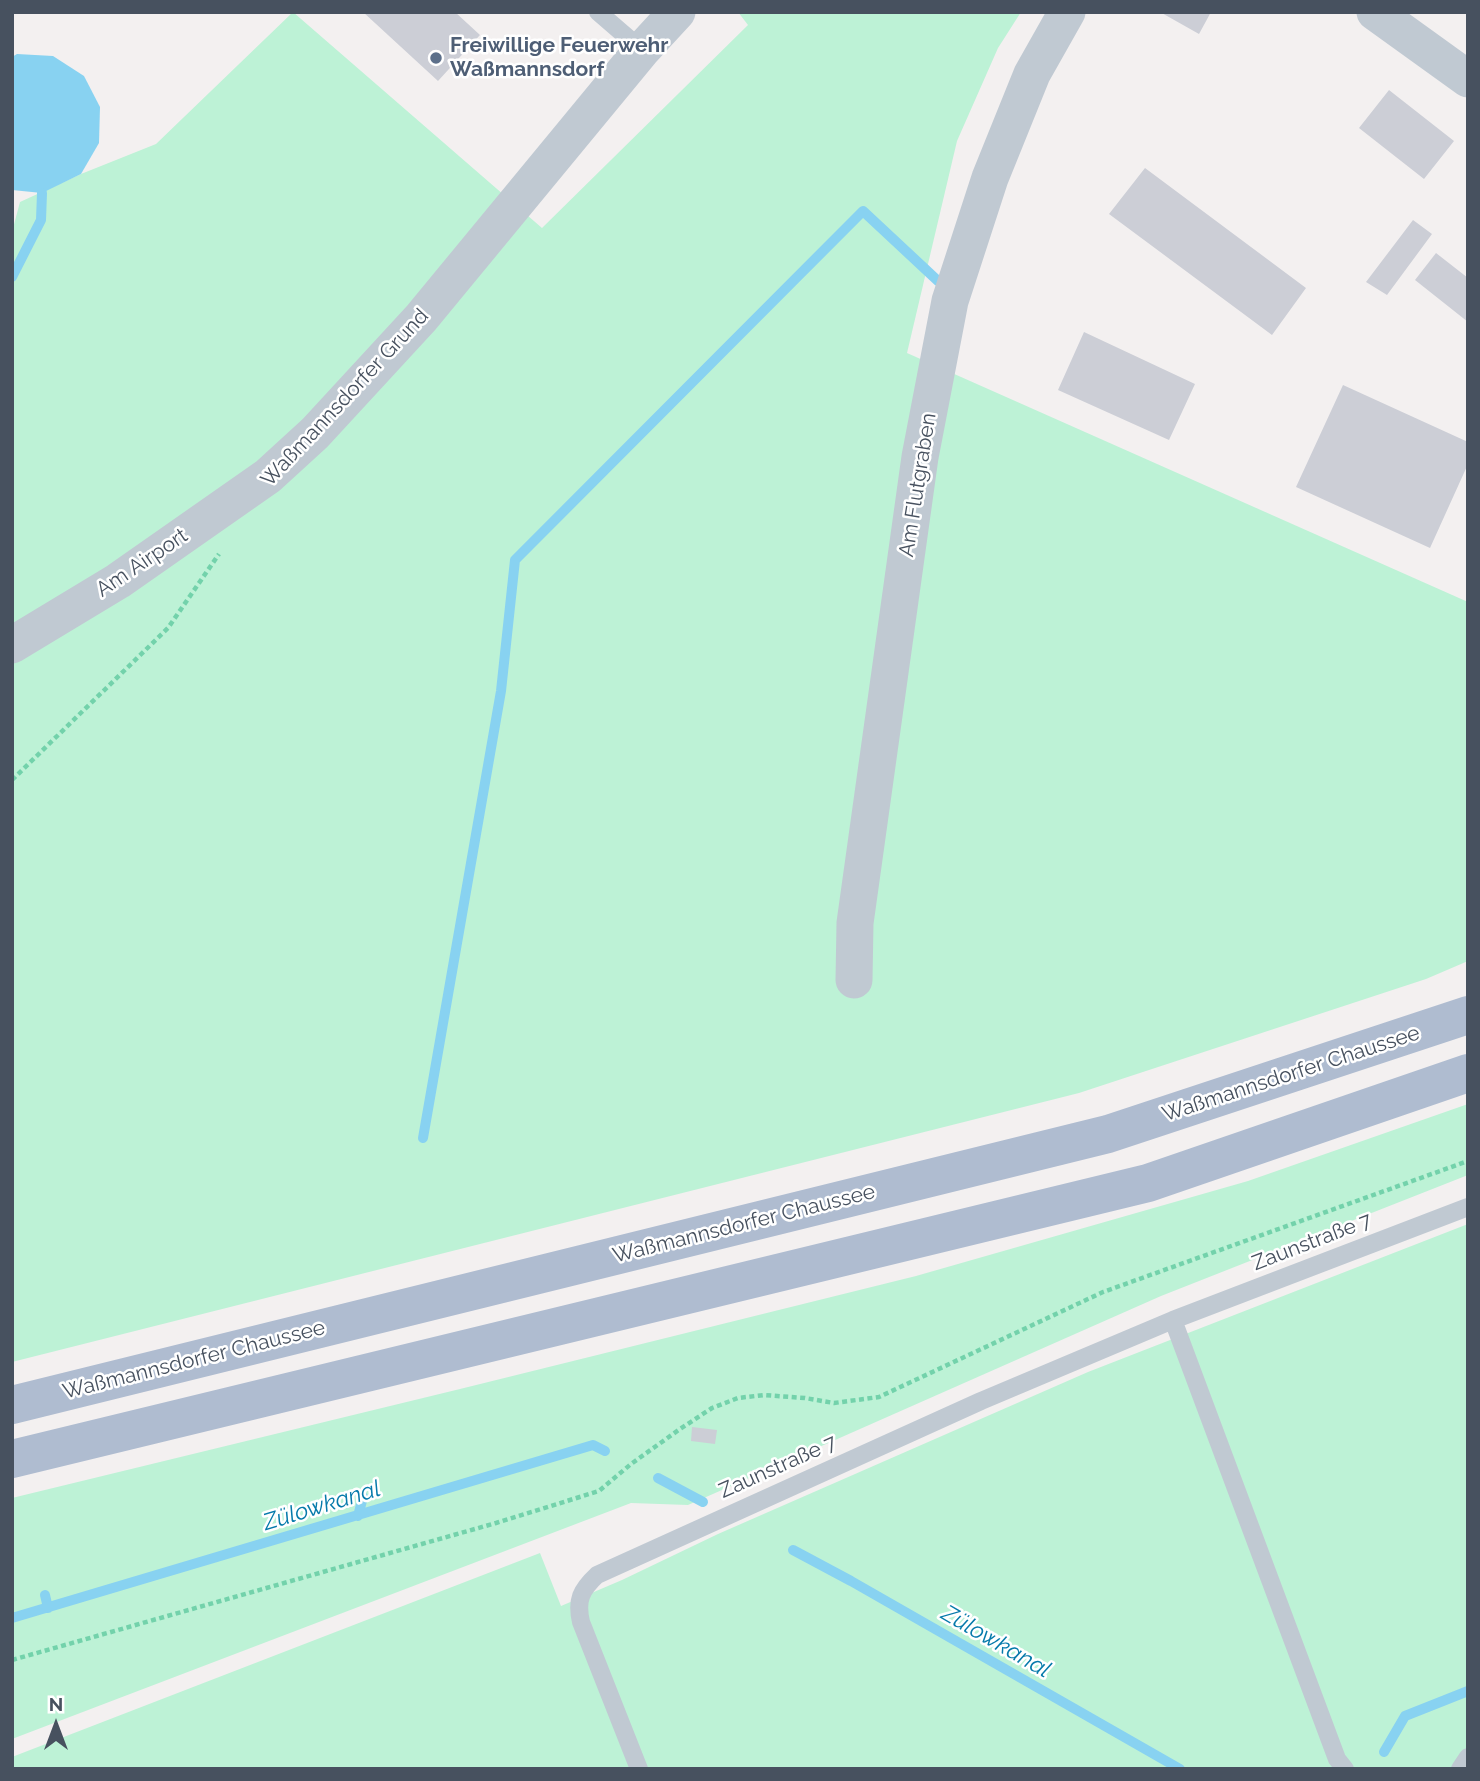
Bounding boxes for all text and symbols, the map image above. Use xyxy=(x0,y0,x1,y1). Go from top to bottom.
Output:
place label: Freiwillige Feuerwehr Waßmannsdorf xyxy=(450,33,668,83)
marker: Freiwillige Feuerwehr Waßmannsdorf xyxy=(428,50,444,66)
street label: Waßmannsdorfer Grund xyxy=(256,304,434,492)
street label: Am Flutgraben xyxy=(894,411,942,559)
street label: Am Airport xyxy=(91,523,193,603)
street label: Waßmannsdorfer Chaussee xyxy=(1159,1020,1423,1128)
street label: Waßmannsdorfer Chaussee xyxy=(610,1179,878,1269)
street label: Zaunstraße 7 xyxy=(1249,1208,1375,1276)
street label: Waßmannsdorfer Chaussee xyxy=(60,1315,328,1405)
street label: Zaunstraße 7 xyxy=(715,1430,841,1504)
water label: Zülowkanal xyxy=(260,1475,384,1537)
water label: Zülowkanal xyxy=(937,1600,1055,1684)
north arrow xyxy=(21,1690,91,1760)
text: N xyxy=(49,1693,63,1715)

